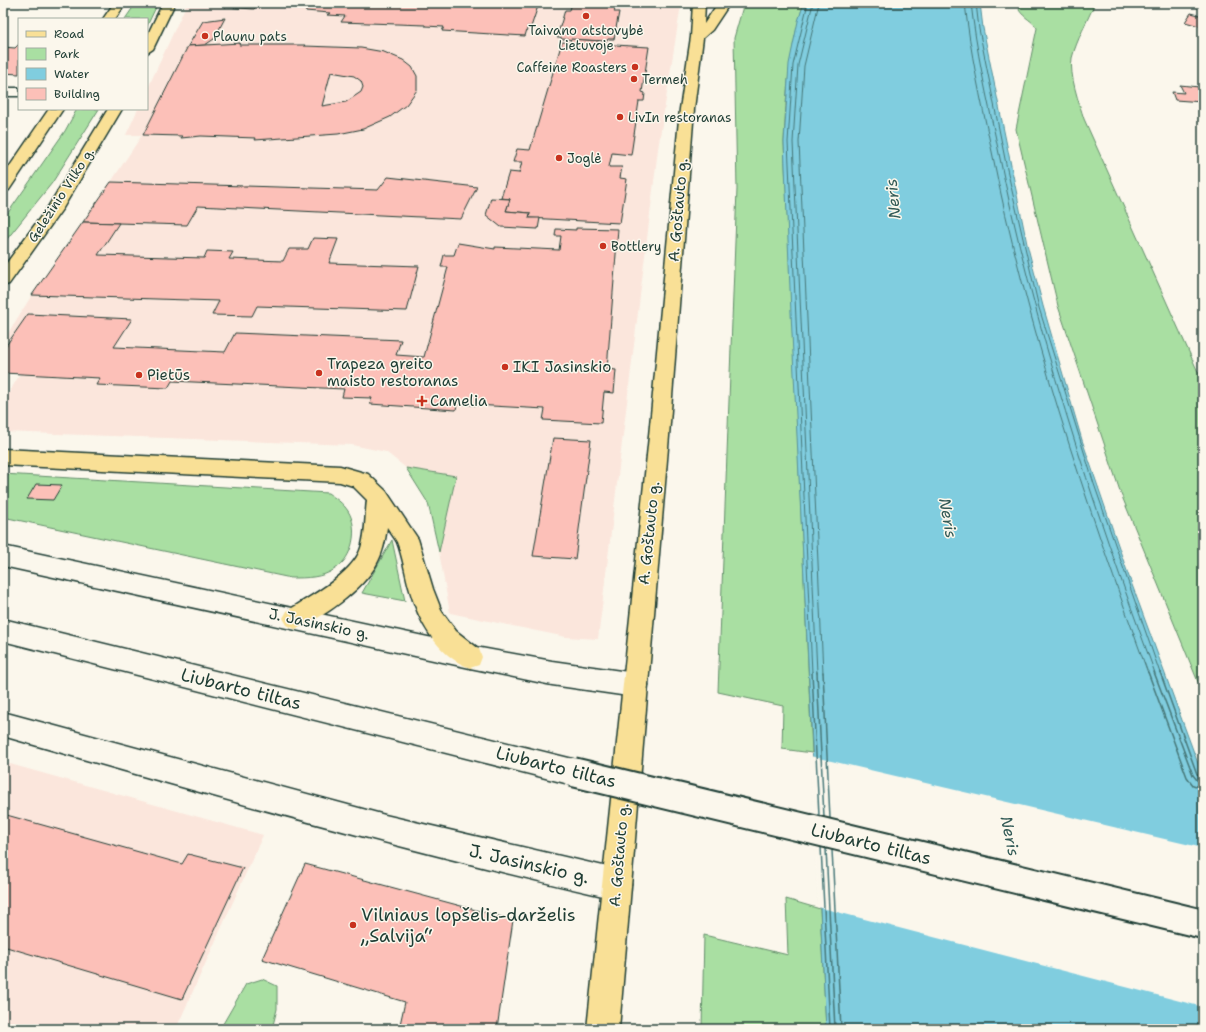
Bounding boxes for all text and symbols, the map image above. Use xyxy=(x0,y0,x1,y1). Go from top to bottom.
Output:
marker: Taivano atstovybė Lietuvoje xyxy=(581,11,591,21)
legend xyxy=(18,18,148,110)
place label: Taivano atstovybė Lietuvoje xyxy=(528,22,644,54)
text: Road xyxy=(54,26,85,42)
place label: Plaunu pats xyxy=(213,28,287,45)
marker: Plaunu pats xyxy=(200,31,210,41)
text: Park xyxy=(54,46,80,62)
place label: Caffeine Roasters xyxy=(517,59,627,76)
marker: Caffeine Roasters xyxy=(630,62,640,72)
text: Water xyxy=(54,66,90,82)
place label: Termeh xyxy=(642,71,688,88)
marker: Termeh xyxy=(629,74,639,84)
text: Building xyxy=(54,86,100,102)
place label: LivIn restoranas xyxy=(628,109,731,126)
marker: LivIn restoranas xyxy=(615,112,625,122)
street label: Geležinio Vilko g. xyxy=(24,145,98,245)
place label: Joglė xyxy=(567,150,602,167)
marker: Joglė xyxy=(554,153,564,163)
street label: A. Goštauto g. xyxy=(664,157,692,263)
water label: Neris xyxy=(880,178,906,220)
place label: Bottlery xyxy=(611,238,662,255)
marker: Bottlery xyxy=(598,241,608,251)
place label: Trapeza greito maisto restoranas xyxy=(327,354,458,391)
place label: IKI Jasinskio xyxy=(513,357,611,377)
marker: IKI Jasinskio xyxy=(500,362,510,372)
place label: Pietūs xyxy=(147,365,190,385)
marker: Trapeza greito maisto restoranas xyxy=(314,368,324,378)
marker: Pietūs xyxy=(134,370,144,380)
place label: Camelia xyxy=(430,391,488,411)
marker: Camelia xyxy=(417,396,427,406)
street label: A. Goštauto g. xyxy=(634,480,664,586)
water label: Neris xyxy=(934,496,962,540)
street label: J. Jasinskio g. xyxy=(267,604,371,644)
street label: Liubarto tiltas xyxy=(178,662,304,716)
street label: Liubarto tiltas xyxy=(493,740,619,794)
street label: A. Goštauto g. xyxy=(605,802,633,908)
water label: Neris xyxy=(996,814,1024,858)
street label: Liubarto tiltas xyxy=(808,817,934,871)
street label: J. Jasinskio g. xyxy=(467,839,591,889)
place label: Vilniaus lopšelis-darželis „Salvija“ xyxy=(360,903,576,948)
marker: Vilniaus lopšelis-darželis „Salvija“ xyxy=(348,920,358,930)

